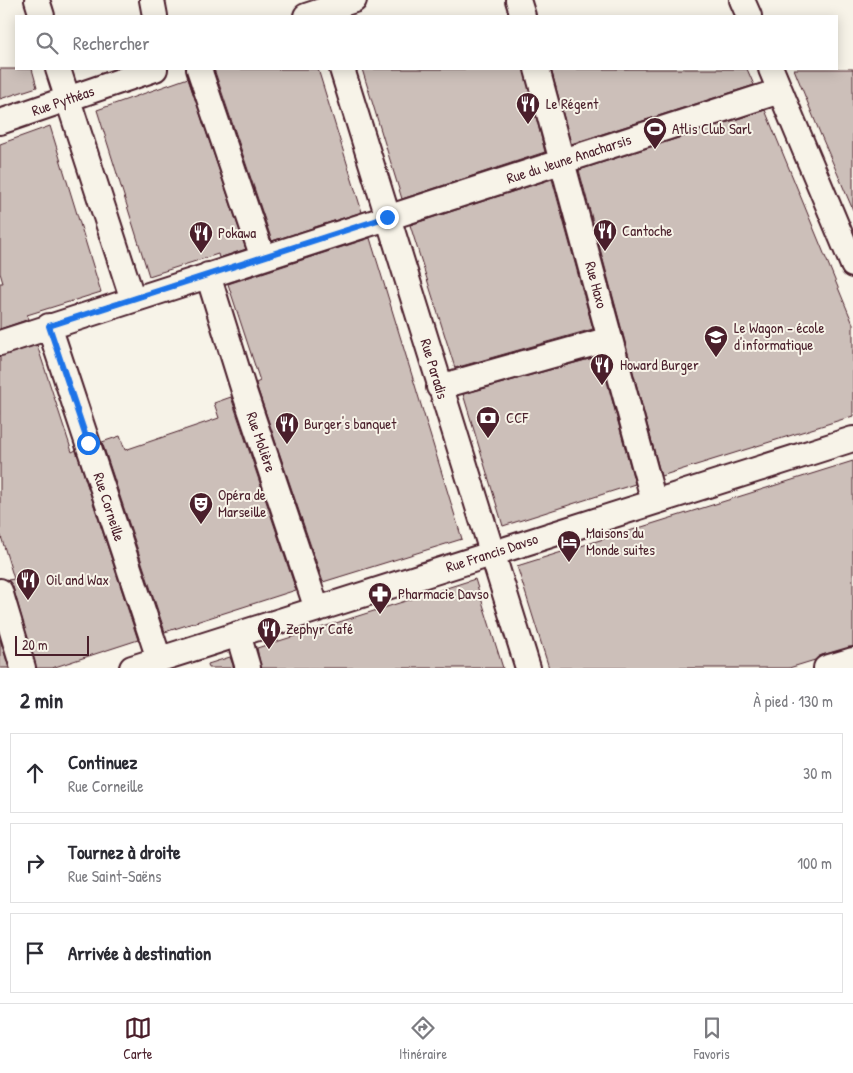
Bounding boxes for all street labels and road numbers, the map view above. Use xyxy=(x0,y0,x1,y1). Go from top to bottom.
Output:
street label: Rue Pythéas xyxy=(29,80,97,121)
street label: Rue du Jeune Anacharsis xyxy=(504,128,634,189)
street label: Rue Haxo xyxy=(580,259,613,311)
street label: Rue Paradis xyxy=(415,336,454,402)
street label: Rue Molière xyxy=(241,409,282,475)
street label: Rue Corneille xyxy=(89,470,130,544)
street label: Rue Francis Davso xyxy=(443,528,541,577)

